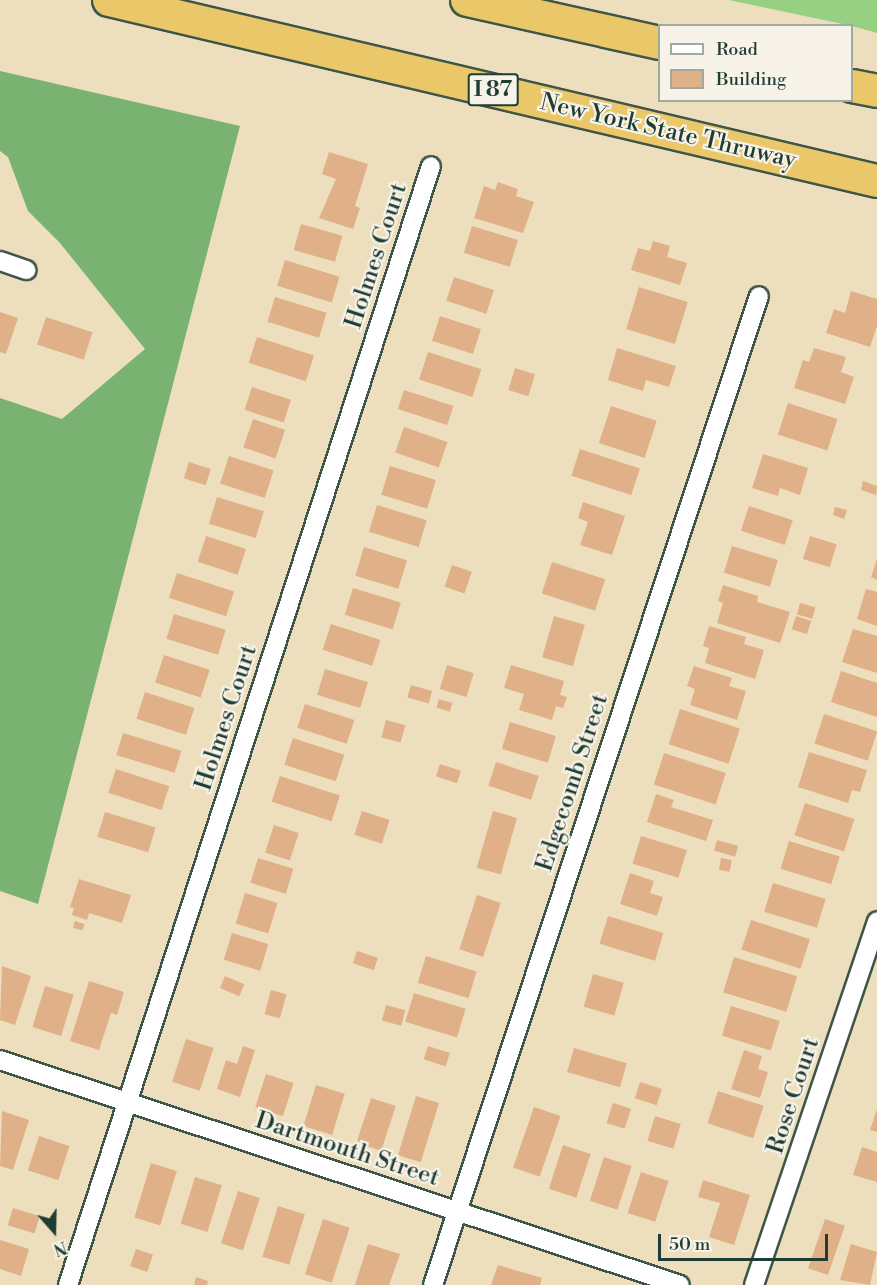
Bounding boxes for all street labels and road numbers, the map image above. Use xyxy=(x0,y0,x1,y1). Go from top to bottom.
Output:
road number: I 87 xyxy=(468,71,518,109)
street label: New York State Thruway xyxy=(537,89,799,175)
street label: Holmes Court xyxy=(340,179,414,333)
street label: Holmes Court xyxy=(190,641,264,795)
street label: Edgecomb Street xyxy=(531,691,615,875)
street label: Rose Court xyxy=(762,1034,826,1158)
street label: Dartmouth Street xyxy=(251,1107,443,1193)

